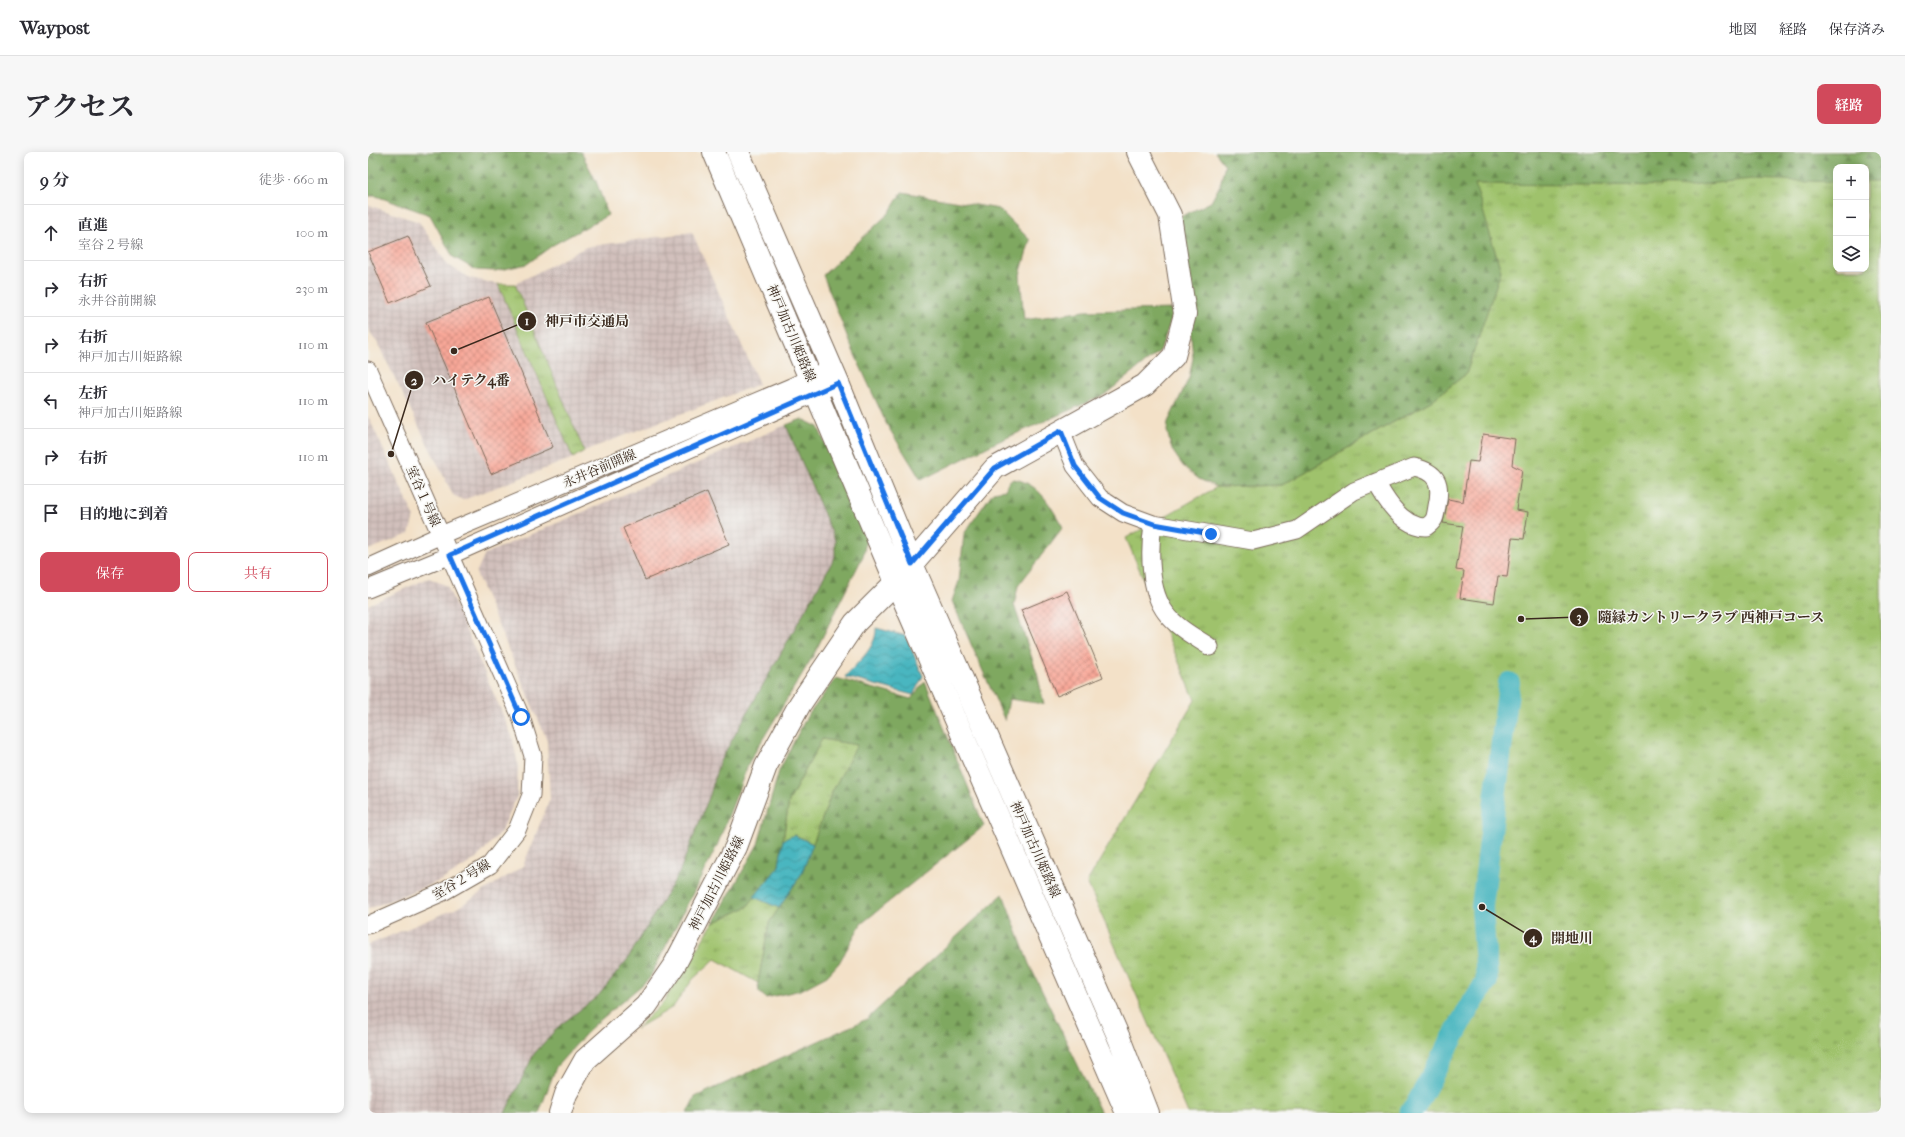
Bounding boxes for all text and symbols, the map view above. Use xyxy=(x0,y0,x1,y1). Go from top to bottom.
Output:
text: Waypost xyxy=(20,17,90,39)
text: 地図 xyxy=(1729,21,1757,38)
text: 経路 xyxy=(1779,21,1807,38)
text: 保存済み xyxy=(1829,21,1885,38)
button: 経路 xyxy=(1817,84,1881,124)
text: アクセス xyxy=(24,90,135,123)
map controls xyxy=(1833,164,1869,272)
button: + xyxy=(1833,164,1869,200)
text: 9 分 xyxy=(40,170,70,190)
text: 徒歩 · 660 m xyxy=(259,172,328,187)
button: − xyxy=(1833,200,1869,236)
text: 直進 xyxy=(78,216,108,234)
icon: ahead xyxy=(40,222,62,244)
text: 100 m xyxy=(295,225,328,240)
button: layers xyxy=(1833,236,1869,272)
text: 室谷２号線 xyxy=(78,237,143,252)
text: 右折 xyxy=(78,272,108,290)
icon: right xyxy=(40,278,62,300)
text: 230 m xyxy=(295,281,328,296)
street label: 神戸加古川姫路線 xyxy=(764,282,819,384)
text: 永井谷前開線 xyxy=(78,293,156,308)
callout: 神戸市交通局 xyxy=(517,308,637,334)
text: 神戸市交通局 xyxy=(545,313,629,330)
text: 1 xyxy=(525,314,529,328)
text: 右折 xyxy=(78,328,108,346)
icon: right xyxy=(40,334,62,356)
text: 110 m xyxy=(298,337,328,352)
text: 神戸加古川姫路線 xyxy=(78,349,182,364)
callout: ハイテク4番 xyxy=(404,367,518,393)
text: ハイテク4番 xyxy=(432,372,510,389)
text: 2 xyxy=(411,374,418,388)
text: 左折 xyxy=(78,384,108,402)
icon: left xyxy=(40,390,62,412)
text: 110 m xyxy=(298,393,328,408)
text: 神戸加古川姫路線 xyxy=(78,405,182,420)
icon: right xyxy=(40,446,62,468)
street label: 永井谷前開線 xyxy=(560,446,638,491)
text: 右折 xyxy=(78,449,108,467)
text: 110 m xyxy=(298,449,328,464)
street label: 室谷１号線 xyxy=(403,463,444,529)
icon: arrive xyxy=(40,502,62,524)
text: 目的地に到着 xyxy=(78,505,168,523)
route end xyxy=(1202,525,1220,543)
button: 保存 xyxy=(40,552,180,592)
button: 共有 xyxy=(188,552,328,592)
callout: 隨縁カントリークラブ 西神戸コース xyxy=(1569,604,1832,630)
text: 隨縁カントリークラブ 西神戸コース xyxy=(1598,609,1824,626)
text: 3 xyxy=(1577,610,1582,625)
route start xyxy=(512,708,530,726)
street label: 神戸加古川姫路線 xyxy=(1008,799,1064,900)
street label: 神戸加古川姫路線 xyxy=(686,833,747,933)
street label: 室谷２号線 xyxy=(430,856,493,903)
callout: 開地川 xyxy=(1523,925,1601,951)
text: 開地川 xyxy=(1551,930,1593,947)
text: 4 xyxy=(1528,931,1537,946)

